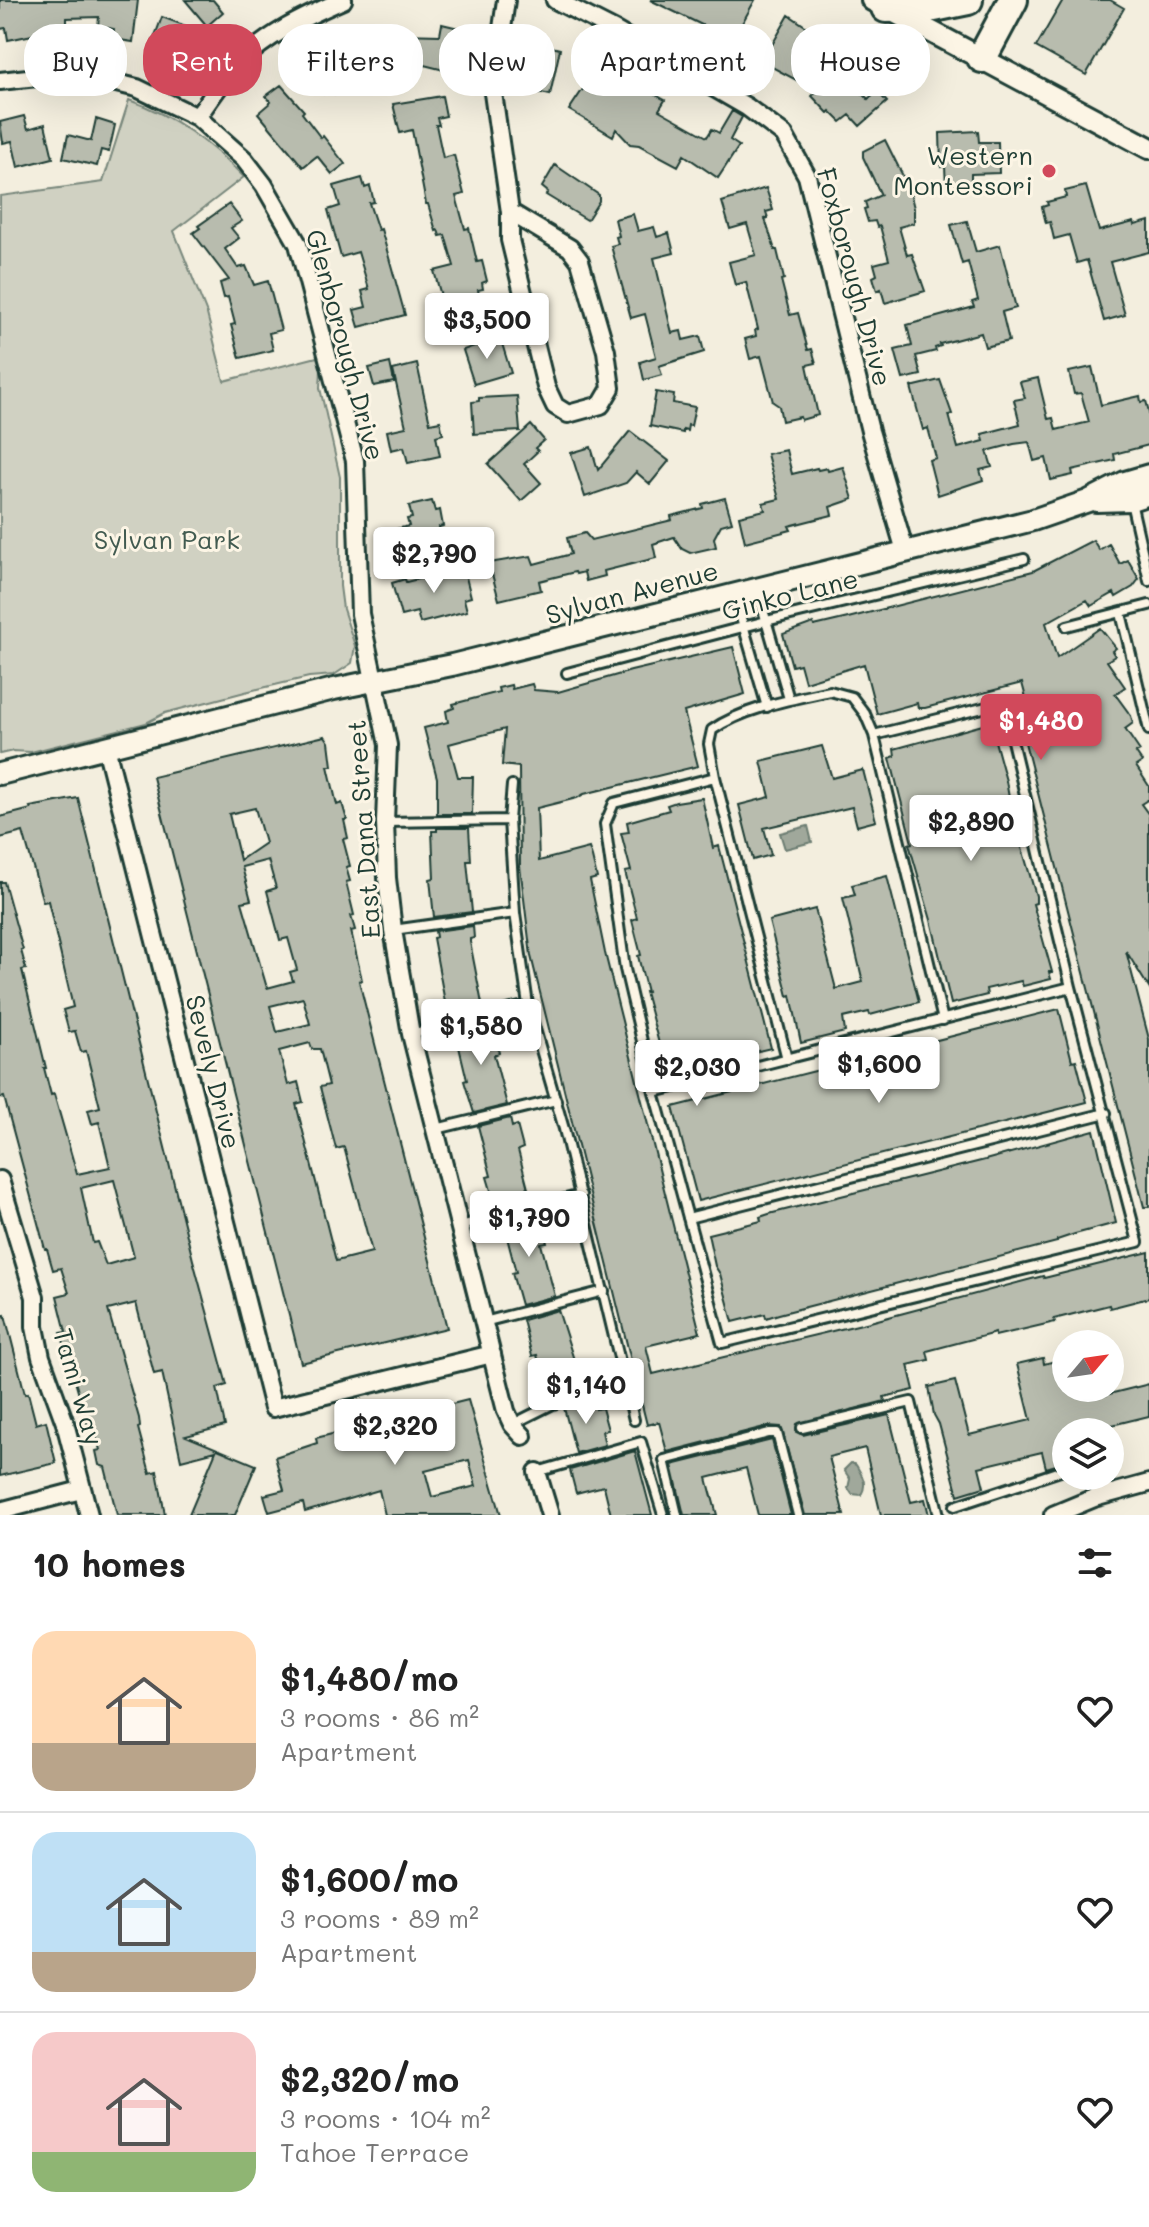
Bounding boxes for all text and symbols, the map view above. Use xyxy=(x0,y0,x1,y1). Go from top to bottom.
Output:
chip: Buy xyxy=(24,24,127,96)
chip: Rent xyxy=(143,24,262,96)
chip: Filters xyxy=(278,24,423,96)
chip: New xyxy=(439,24,555,96)
chip: Apartment xyxy=(571,24,775,96)
chip: House xyxy=(791,24,930,96)
place label: Western Montessori xyxy=(893,138,1033,202)
marker: Western Montessori xyxy=(1040,162,1058,180)
street label: Foxborough Drive xyxy=(809,164,900,390)
street label: Glenborough Drive xyxy=(299,226,393,464)
pin: $3,500 xyxy=(422,293,552,361)
text: $3,500 xyxy=(443,302,531,336)
park label: Sylvan Park xyxy=(94,522,240,556)
pin: $2,790 xyxy=(369,527,499,595)
text: $2,790 xyxy=(391,536,477,570)
street label: Sylvan Avenue xyxy=(542,553,722,631)
street label: Ginko Lane xyxy=(718,561,862,627)
pin: $1,480 xyxy=(976,694,1106,762)
text: $1,480 xyxy=(999,703,1083,737)
street label: East Dana Street xyxy=(338,719,388,940)
pin: $2,890 xyxy=(906,795,1036,863)
text: $2,890 xyxy=(927,804,1015,838)
street label: Sevely Drive xyxy=(178,991,250,1152)
pin: $1,580 xyxy=(416,999,546,1067)
text: $1,580 xyxy=(439,1008,523,1042)
pin: $1,600 xyxy=(814,1037,944,1105)
pin: $2,030 xyxy=(632,1040,762,1108)
text: $1,600 xyxy=(837,1046,921,1080)
text: $2,030 xyxy=(653,1049,741,1083)
pin: $1,790 xyxy=(464,1191,594,1259)
text: $1,790 xyxy=(488,1200,570,1234)
street label: Tami Way xyxy=(46,1324,112,1449)
north arrow xyxy=(1052,1330,1124,1402)
map controls xyxy=(1052,1330,1124,1490)
pin: $1,140 xyxy=(521,1358,651,1426)
text: $1,140 xyxy=(546,1367,626,1401)
pin: $2,320 xyxy=(330,1399,460,1467)
text: $2,320 xyxy=(352,1408,438,1442)
button: layers xyxy=(1052,1418,1124,1490)
text: 10 homes xyxy=(32,1541,186,1586)
icon: filters xyxy=(1073,1541,1117,1585)
text: $1,480/mo xyxy=(280,1655,459,1700)
icon: home xyxy=(96,1663,192,1759)
icon: heart xyxy=(1073,1689,1117,1733)
text: 3 rooms · 86 m² xyxy=(280,1700,479,1734)
text: Apartment xyxy=(280,1734,417,1768)
text: $1,600/mo xyxy=(280,1856,458,1901)
icon: home xyxy=(96,1864,192,1960)
icon: heart xyxy=(1073,1890,1117,1934)
text: 3 rooms · 89 m² xyxy=(280,1901,479,1935)
text: Apartment xyxy=(280,1935,417,1969)
text: $2,320/mo xyxy=(280,2056,459,2101)
icon: home xyxy=(96,2064,192,2160)
icon: heart xyxy=(1073,2090,1117,2134)
text: 3 rooms · 104 m² xyxy=(280,2101,491,2135)
text: Tahoe Terrace xyxy=(280,2135,469,2169)

